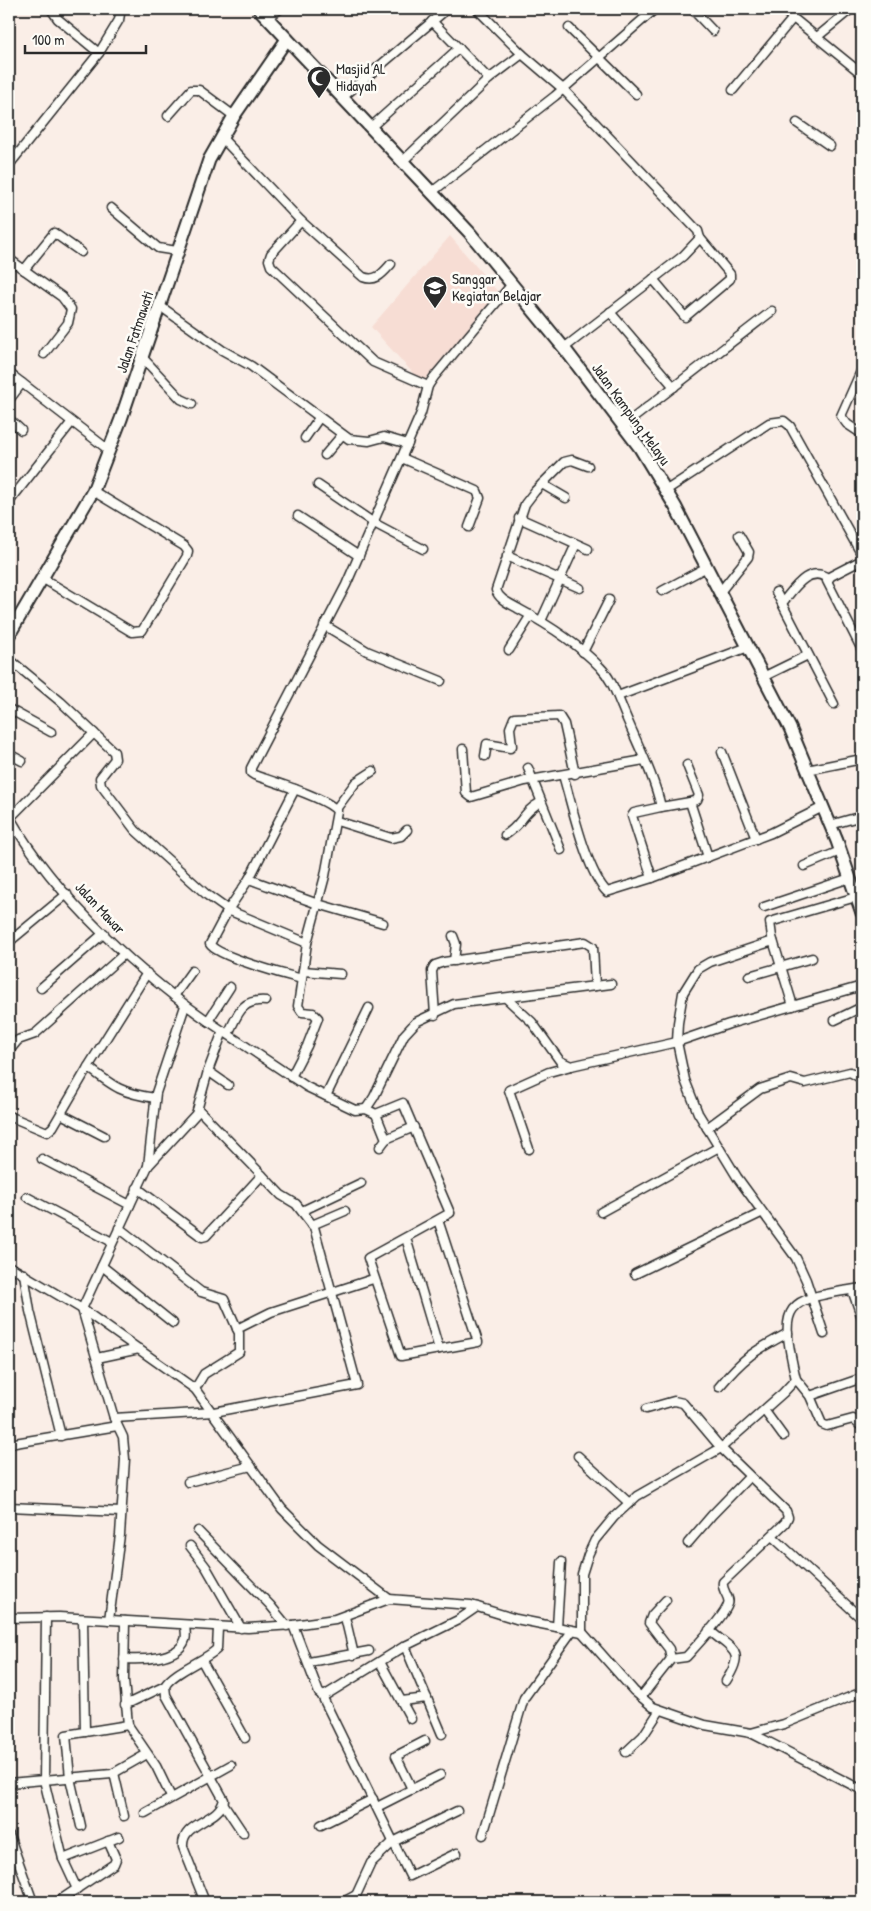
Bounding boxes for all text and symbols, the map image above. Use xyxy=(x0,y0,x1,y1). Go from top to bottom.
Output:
scale bar xyxy=(25,22,146,54)
text: 100 m xyxy=(32,29,65,50)
place label: Masjid AL Hidayah xyxy=(336,58,386,96)
mosque icon: Masjid AL Hidayah xyxy=(306,65,332,99)
place label: Sanggar Kegiatan Belajar xyxy=(452,268,542,306)
school or university icon: Sanggar Kegiatan Belajar xyxy=(422,275,448,309)
street label: Jalan Fatmawati xyxy=(111,288,158,376)
street label: Jalan Kampung Melayu xyxy=(587,358,676,469)
street label: Jalan Mawar xyxy=(71,877,130,939)

